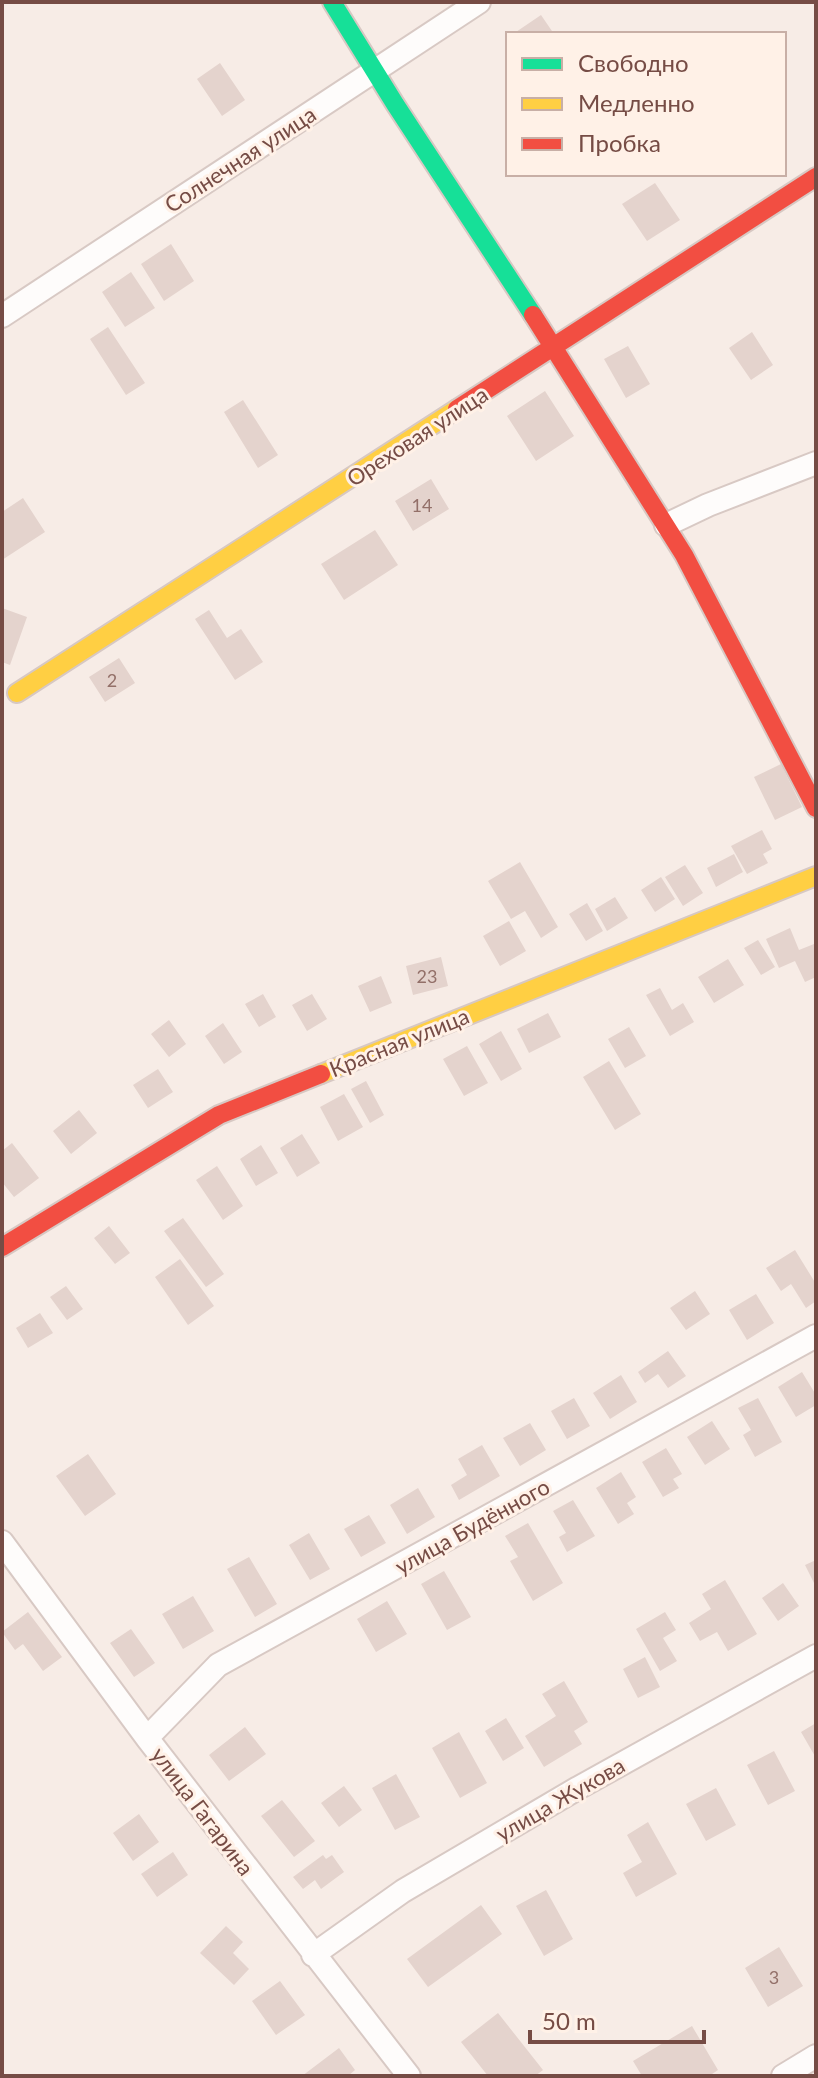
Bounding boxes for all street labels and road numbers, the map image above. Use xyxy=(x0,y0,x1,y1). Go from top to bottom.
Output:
street label: Солнечная улица xyxy=(159,100,321,218)
street label: Ореховая улица xyxy=(341,380,493,492)
street label: Красная улица xyxy=(325,1002,473,1082)
street label: улица Будённого xyxy=(390,1472,554,1580)
street label: улица Гагарина xyxy=(146,1742,260,1880)
street label: улица Жукова xyxy=(491,1751,629,1847)

